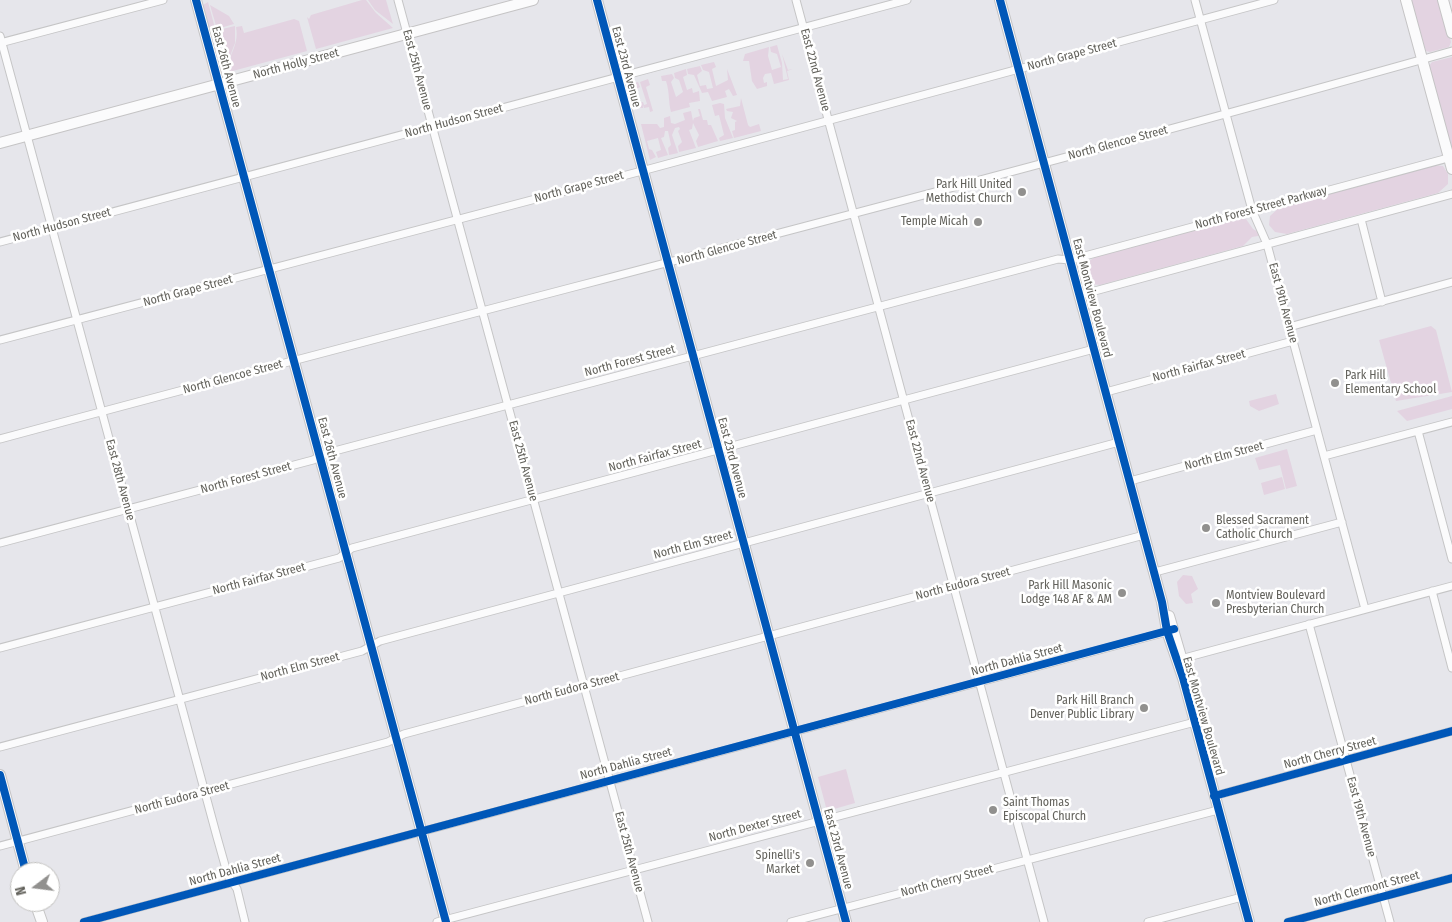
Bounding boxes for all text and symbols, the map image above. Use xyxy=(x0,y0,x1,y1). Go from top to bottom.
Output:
street label: East 26th Avenue xyxy=(208,25,244,109)
street label: East 23rd Avenue xyxy=(608,25,644,109)
street label: East 22nd Avenue xyxy=(797,27,833,113)
street label: East 25th Avenue xyxy=(399,28,435,112)
street label: North Grape Street xyxy=(1026,36,1118,74)
street label: North Holly Street xyxy=(251,46,341,82)
street label: North Hudson Street xyxy=(403,101,505,141)
street label: North Glencoe Street xyxy=(1067,123,1169,163)
street label: North Grape Street xyxy=(533,168,625,206)
place label: Park Hill United Methodist Church xyxy=(926,178,1012,206)
street label: North Forest Street Parkway xyxy=(1193,183,1329,233)
marker: Park Hill United Methodist Church xyxy=(1016,186,1028,198)
street label: North Hudson Street xyxy=(11,205,113,245)
place label: Temple Micah xyxy=(901,215,968,229)
marker: Temple Micah xyxy=(972,216,984,228)
street label: North Glencoe Street xyxy=(676,228,778,268)
street label: East Montview Boulevard xyxy=(1069,237,1115,359)
street label: East 19th Avenue xyxy=(1265,261,1301,345)
street label: North Grape Street xyxy=(142,272,234,310)
street label: North Forest Street xyxy=(583,342,677,380)
street label: North Fairfax Street xyxy=(1151,347,1247,385)
street label: North Glencoe Street xyxy=(182,357,284,397)
place label: Park Hill Elementary School xyxy=(1345,369,1436,397)
marker: Park Hill Elementary School xyxy=(1329,377,1341,389)
street label: East 26th Avenue xyxy=(314,416,350,500)
street label: East 23rd Avenue xyxy=(714,416,750,500)
street label: East 22nd Avenue xyxy=(902,418,938,504)
street label: East 25th Avenue xyxy=(505,419,541,503)
street label: North Fairfax Street xyxy=(607,437,703,475)
street label: East 28th Avenue xyxy=(102,438,138,522)
street label: North Elm Street xyxy=(1183,439,1265,473)
street label: North Forest Street xyxy=(199,459,293,497)
place label: Blessed Sacrament Catholic Church xyxy=(1216,514,1309,542)
marker: Blessed Sacrament Catholic Church xyxy=(1200,522,1212,534)
street label: North Elm Street xyxy=(652,528,734,562)
street label: North Fairfax Street xyxy=(211,560,307,598)
street label: North Eudora Street xyxy=(914,564,1012,604)
place label: Park Hill Masonic Lodge 148 AF & AM xyxy=(1021,579,1112,607)
marker: Park Hill Masonic Lodge 148 AF & AM xyxy=(1116,587,1128,599)
place label: Montview Boulevard Presbyterian Church xyxy=(1226,589,1326,617)
marker: Montview Boulevard Presbyterian Church xyxy=(1210,597,1222,609)
street label: North Dahlia Street xyxy=(970,641,1064,679)
street label: North Elm Street xyxy=(259,650,341,684)
street label: East Montview Boulevard xyxy=(1179,655,1227,777)
street label: North Eudora Street xyxy=(523,669,621,709)
place label: Park Hill Branch Denver Public Library xyxy=(1030,694,1134,722)
marker: Park Hill Branch Denver Public Library xyxy=(1138,702,1150,714)
street label: North Cherry Street xyxy=(1282,734,1378,772)
street label: North Dahlia Street xyxy=(579,745,673,783)
street label: East 19th Avenue xyxy=(1343,775,1379,859)
street label: North Eudora Street xyxy=(133,778,231,818)
place label: Saint Thomas Episcopal Church xyxy=(1003,796,1086,824)
marker: Saint Thomas Episcopal Church xyxy=(987,804,999,816)
street label: North Dexter Street xyxy=(707,807,803,845)
street label: East 23rd Avenue xyxy=(820,807,856,891)
street label: East 25th Avenue xyxy=(611,810,647,894)
place label: Spinelli's Market xyxy=(756,849,800,877)
street label: North Dahlia Street xyxy=(188,851,282,889)
marker: Spinelli's Market xyxy=(804,857,816,869)
north arrow xyxy=(10,862,60,912)
street label: North Cherry Street xyxy=(899,862,995,900)
street label: North Clermont Street xyxy=(1313,868,1421,910)
text: N xyxy=(12,885,30,897)

